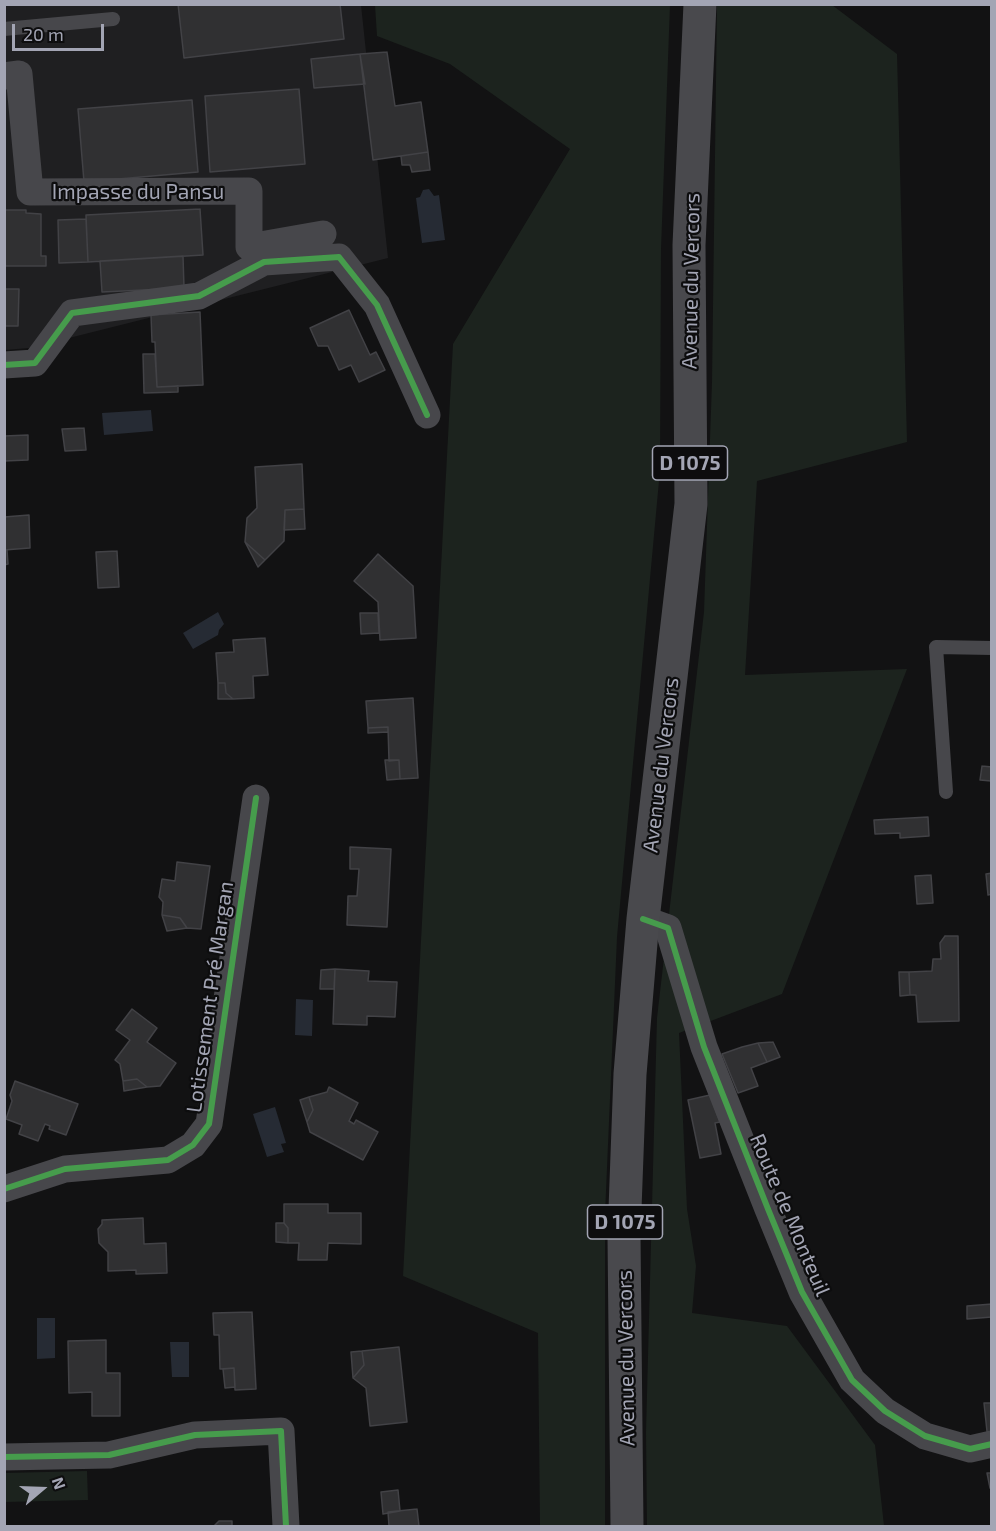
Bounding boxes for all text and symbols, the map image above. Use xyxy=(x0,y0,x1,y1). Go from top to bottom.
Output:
scale bar xyxy=(15,12,106,50)
text: 20 m xyxy=(23,23,64,45)
street label: Impasse du Pansu xyxy=(52,179,224,205)
street label: Avenue du Vercors xyxy=(677,193,705,369)
road number: D 1075 xyxy=(652,446,728,480)
street label: Avenue du Vercors xyxy=(638,676,684,854)
street label: Lotissement Pré Margan xyxy=(181,880,239,1114)
street label: Route de Monteuil xyxy=(744,1130,836,1300)
road number: D 1075 xyxy=(588,1205,662,1239)
street label: Avenue du Vercors xyxy=(612,1270,640,1446)
north arrow xyxy=(12,1459,72,1519)
text: N xyxy=(49,1474,70,1492)

